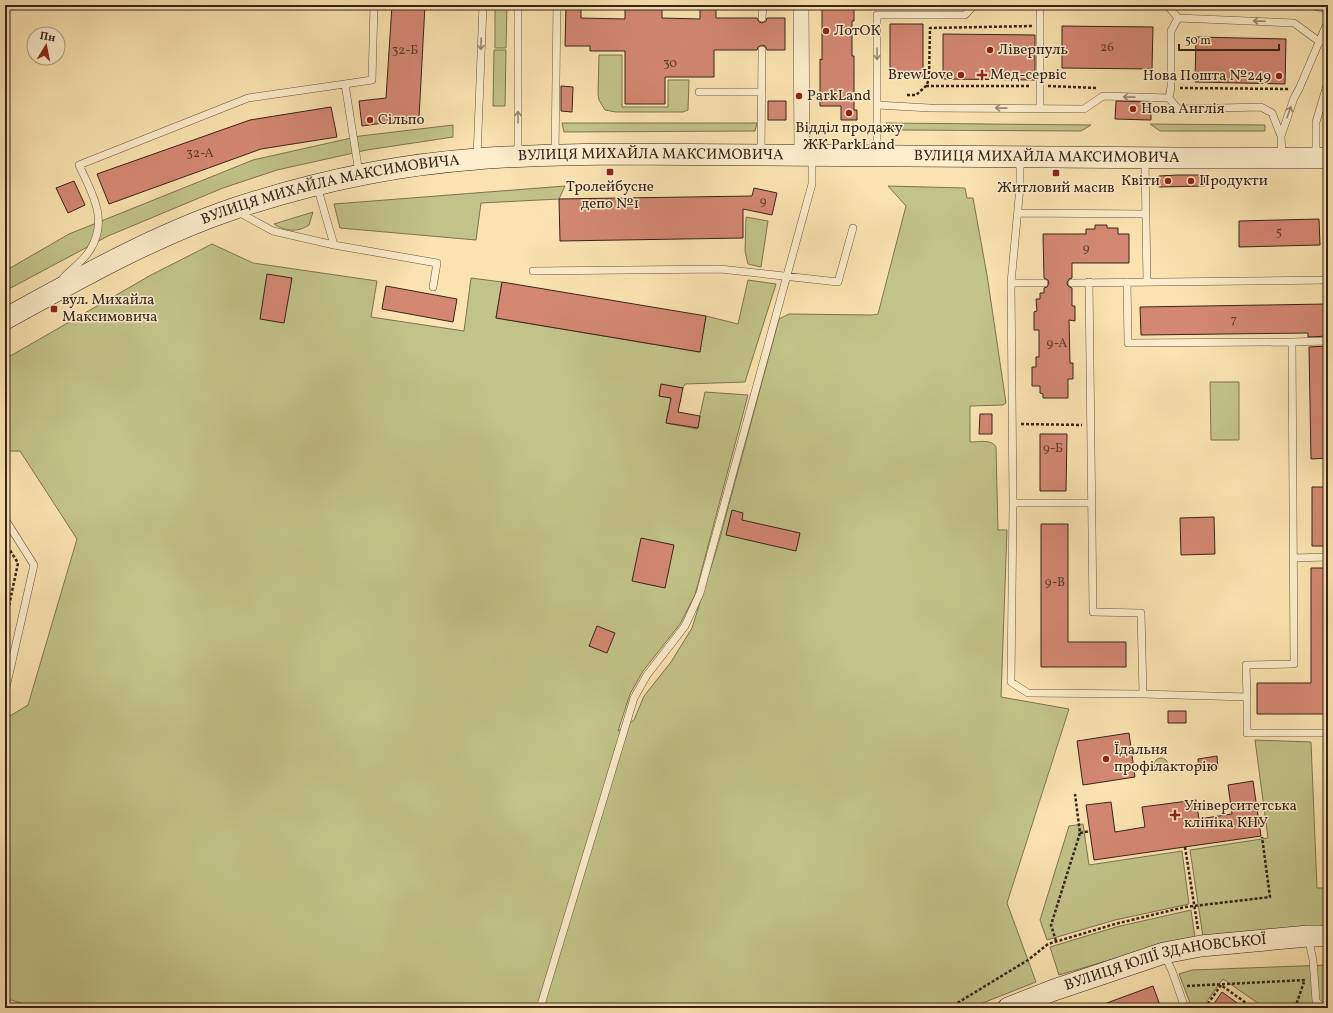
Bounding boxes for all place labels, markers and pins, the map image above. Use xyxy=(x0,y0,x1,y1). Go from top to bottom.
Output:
place label: ЛотОК xyxy=(834,21,881,42)
marker: ЛотОК xyxy=(821,26,831,36)
place label: Ліверпуль xyxy=(998,40,1068,61)
marker: Ліверпуль xyxy=(985,45,995,55)
place label: BrewLove xyxy=(888,65,953,86)
place label: Мед-сервіс xyxy=(990,65,1067,86)
place label: Нова Пошта №249 xyxy=(1143,66,1271,87)
marker: BrewLove xyxy=(956,70,966,80)
marker: Мед-сервіс xyxy=(977,70,987,80)
marker: Нова Пошта №249 xyxy=(1274,71,1284,81)
place label: ParkLand xyxy=(807,86,871,107)
marker: ParkLand xyxy=(794,91,804,101)
place label: Нова Англія xyxy=(1141,99,1225,120)
marker: Нова Англія xyxy=(1128,104,1138,114)
marker: Відділ продажу ЖК ParkLand xyxy=(844,108,854,118)
place label: Сільпо xyxy=(378,110,425,131)
marker: Сільпо xyxy=(365,115,375,125)
place label: Відділ продажу ЖК ParkLand xyxy=(795,118,903,156)
marker: Тролейбусне депо №1 xyxy=(605,167,615,177)
marker: Житловий масив xyxy=(1051,168,1061,178)
place label: Квіти xyxy=(1121,171,1160,192)
place label: Продукти xyxy=(1199,171,1268,192)
marker: Квіти xyxy=(1163,176,1173,186)
marker: Продукти xyxy=(1186,176,1196,186)
place label: Тролейбусне депо №1 xyxy=(566,177,654,215)
place label: Житловий масив xyxy=(997,178,1115,199)
place label: вул. Михайла Максимовича xyxy=(62,290,158,328)
marker: вул. Михайла Максимовича xyxy=(49,304,59,314)
place label: Їдальня профілакторію xyxy=(1114,740,1218,778)
marker: Їдальня профілакторію xyxy=(1101,754,1111,764)
place label: Університетська клініка КНУ xyxy=(1184,796,1297,834)
marker: Університетська клініка КНУ xyxy=(1169,809,1181,821)

